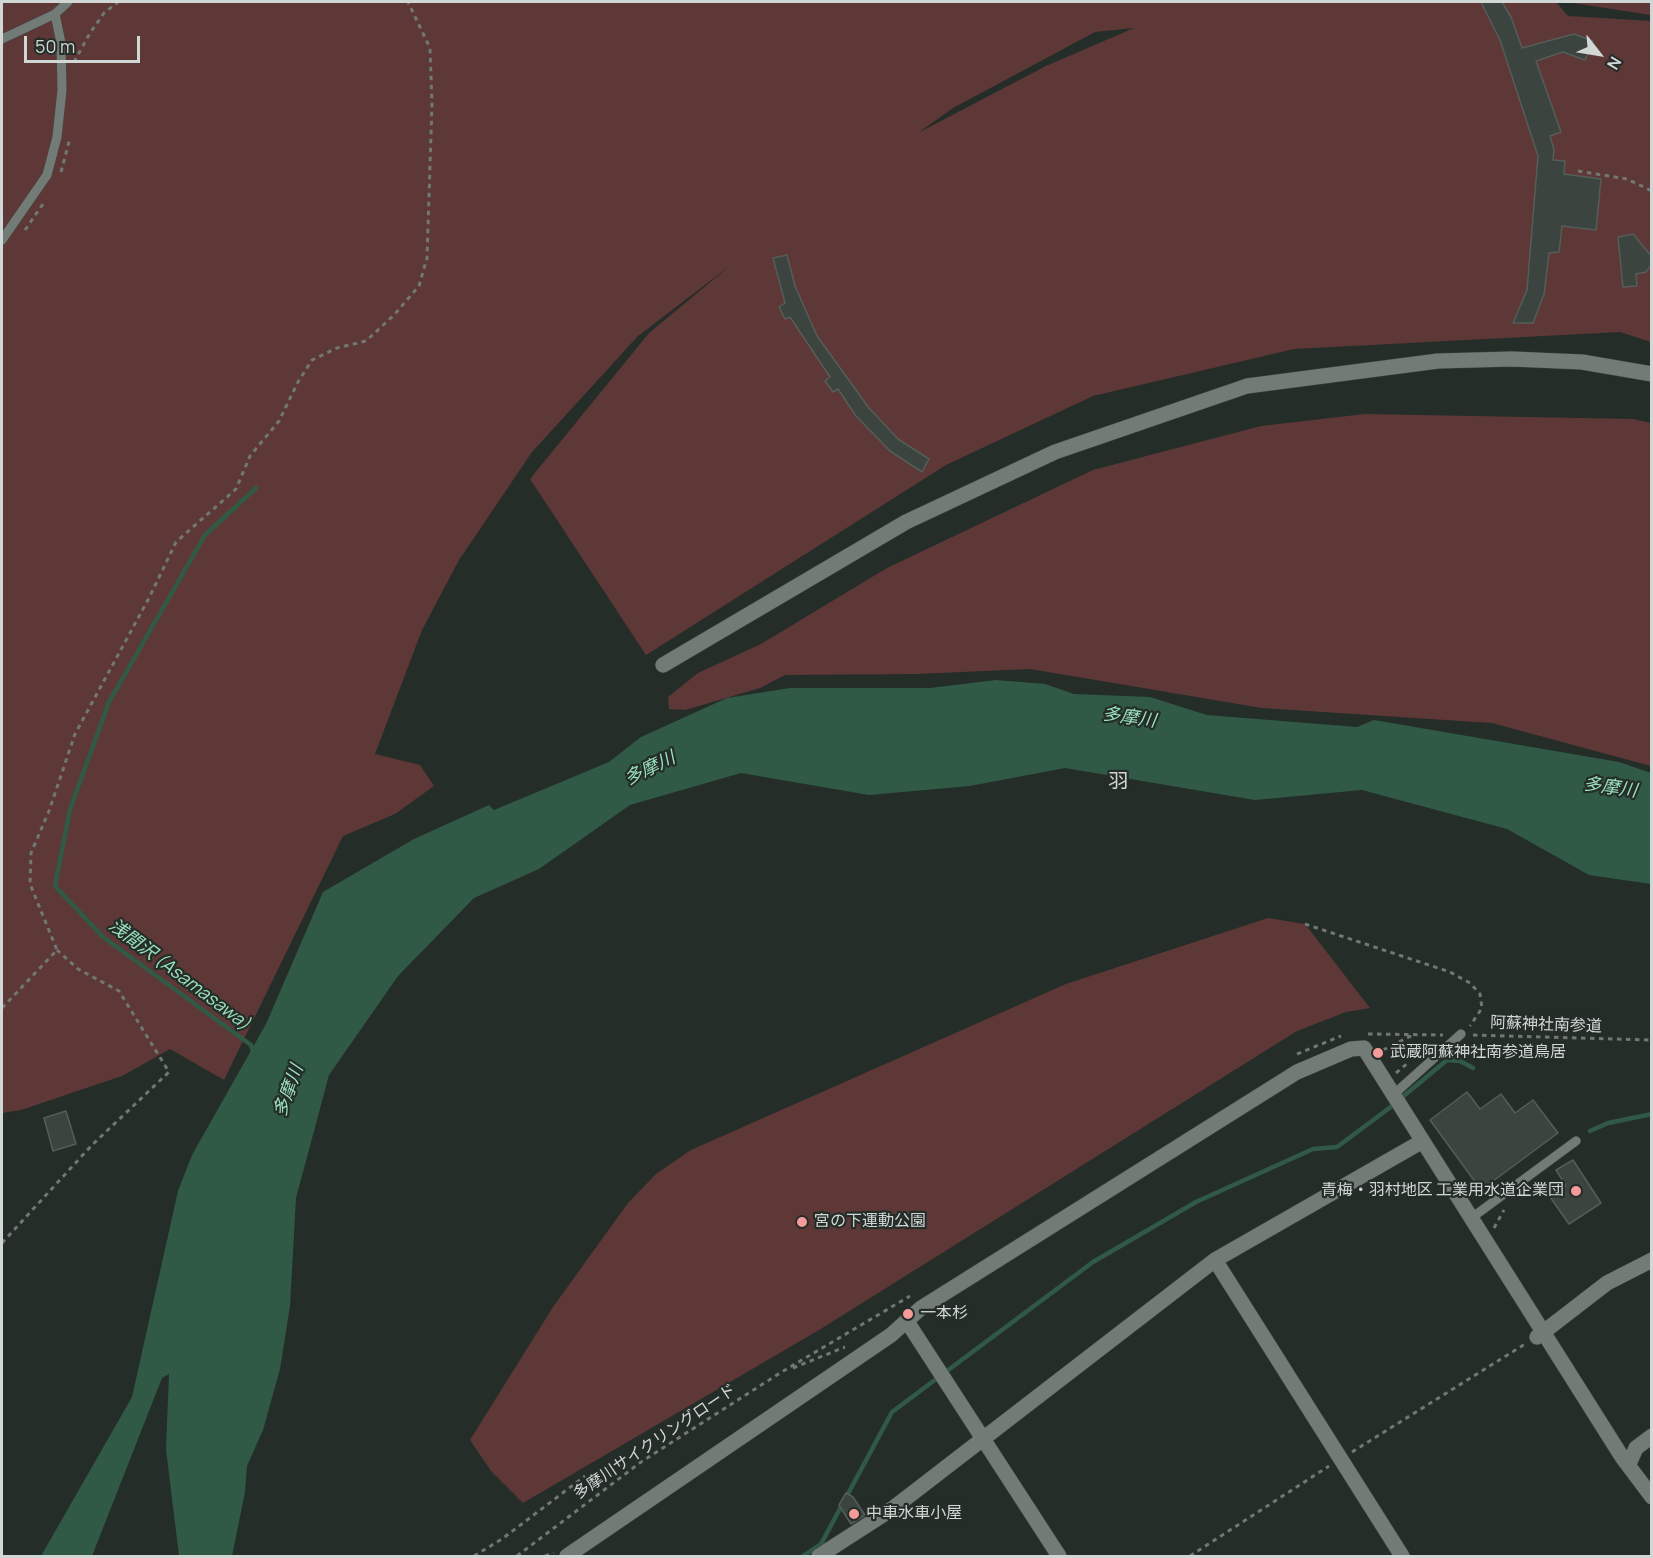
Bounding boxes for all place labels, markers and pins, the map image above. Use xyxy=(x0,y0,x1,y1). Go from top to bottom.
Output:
place label: 武蔵阿蘇神社南参道鳥居 xyxy=(1390,1043,1566,1063)
marker: 武蔵阿蘇神社南参道鳥居 xyxy=(1371,1046,1385,1060)
place label: 青梅・羽村地区 工業用水道企業団 xyxy=(1321,1181,1564,1201)
marker: 青梅・羽村地区 工業用水道企業団 xyxy=(1569,1184,1583,1198)
place label: 宮の下運動公園 xyxy=(814,1212,926,1232)
marker: 宮の下運動公園 xyxy=(795,1215,809,1229)
place label: 一本杉 xyxy=(920,1304,968,1324)
marker: 一本杉 xyxy=(901,1307,915,1321)
place label: 中車水車小屋 xyxy=(866,1504,962,1524)
marker: 中車水車小屋 xyxy=(847,1507,861,1521)

